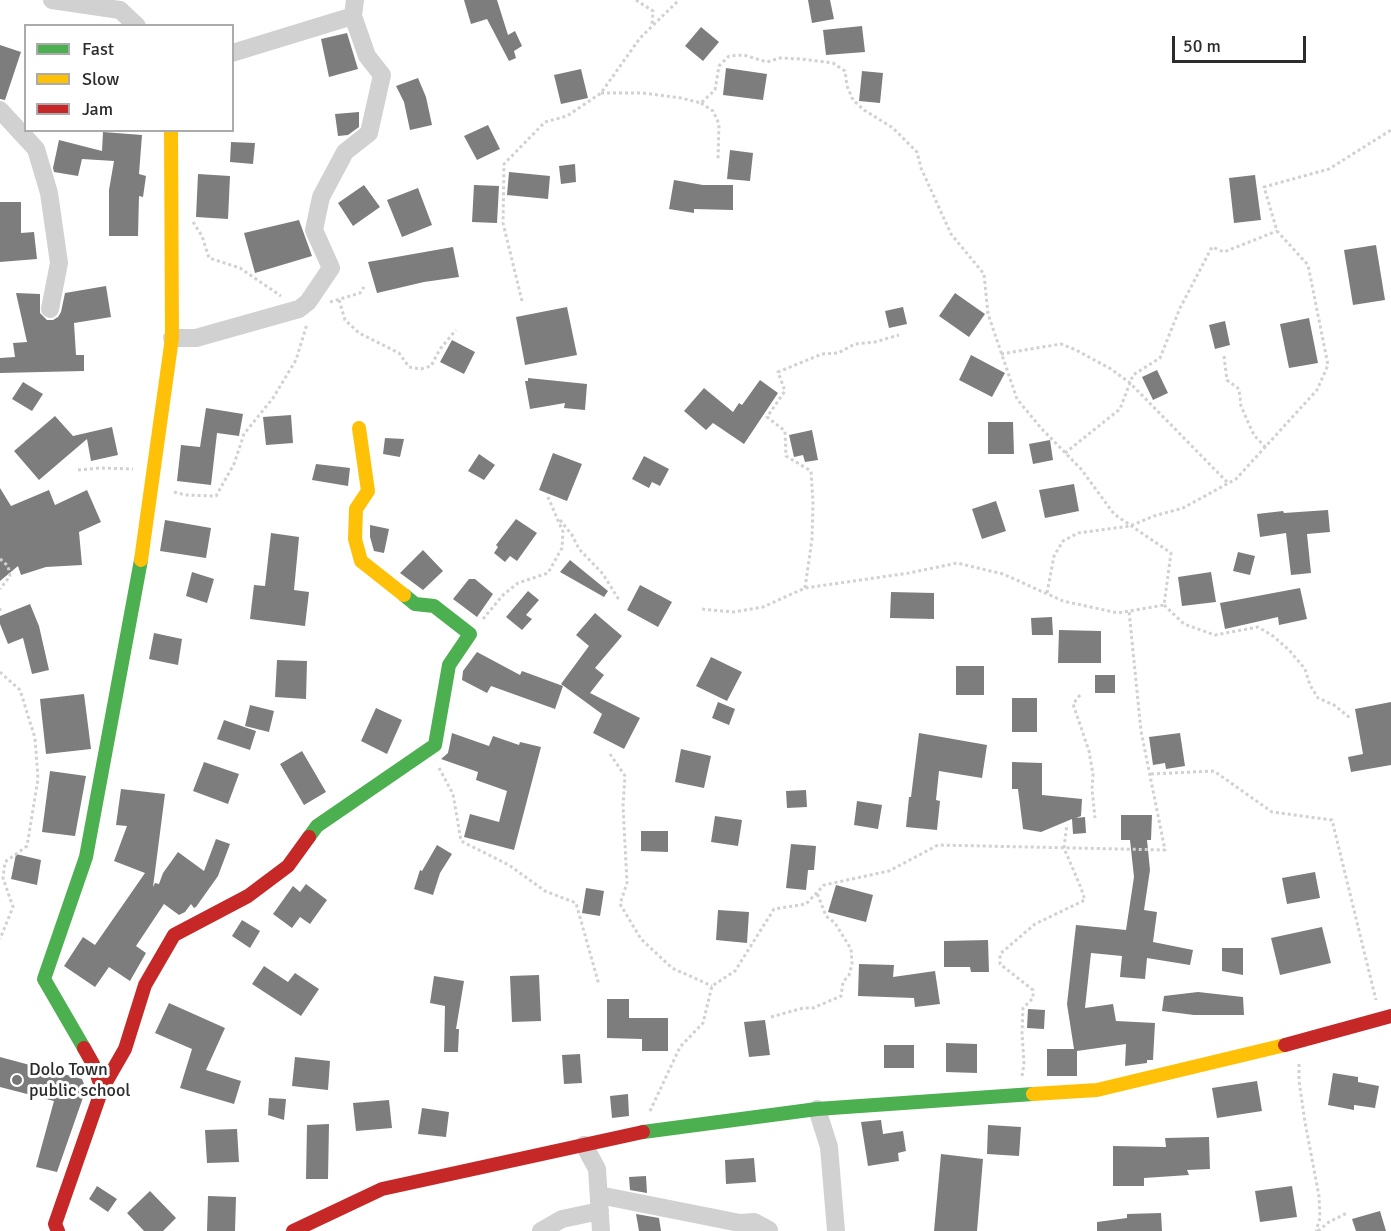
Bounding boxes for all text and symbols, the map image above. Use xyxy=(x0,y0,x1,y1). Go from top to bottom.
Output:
legend xyxy=(24,24,234,132)
scale bar xyxy=(1175,24,1308,62)
text: 50 m xyxy=(1183,35,1221,57)
text: Fast xyxy=(82,38,114,60)
text: Slow xyxy=(82,68,119,90)
text: Jam xyxy=(82,98,113,120)
place label: Dolo Town public school xyxy=(29,1059,131,1102)
marker: Dolo Town public school xyxy=(10,1073,24,1087)

